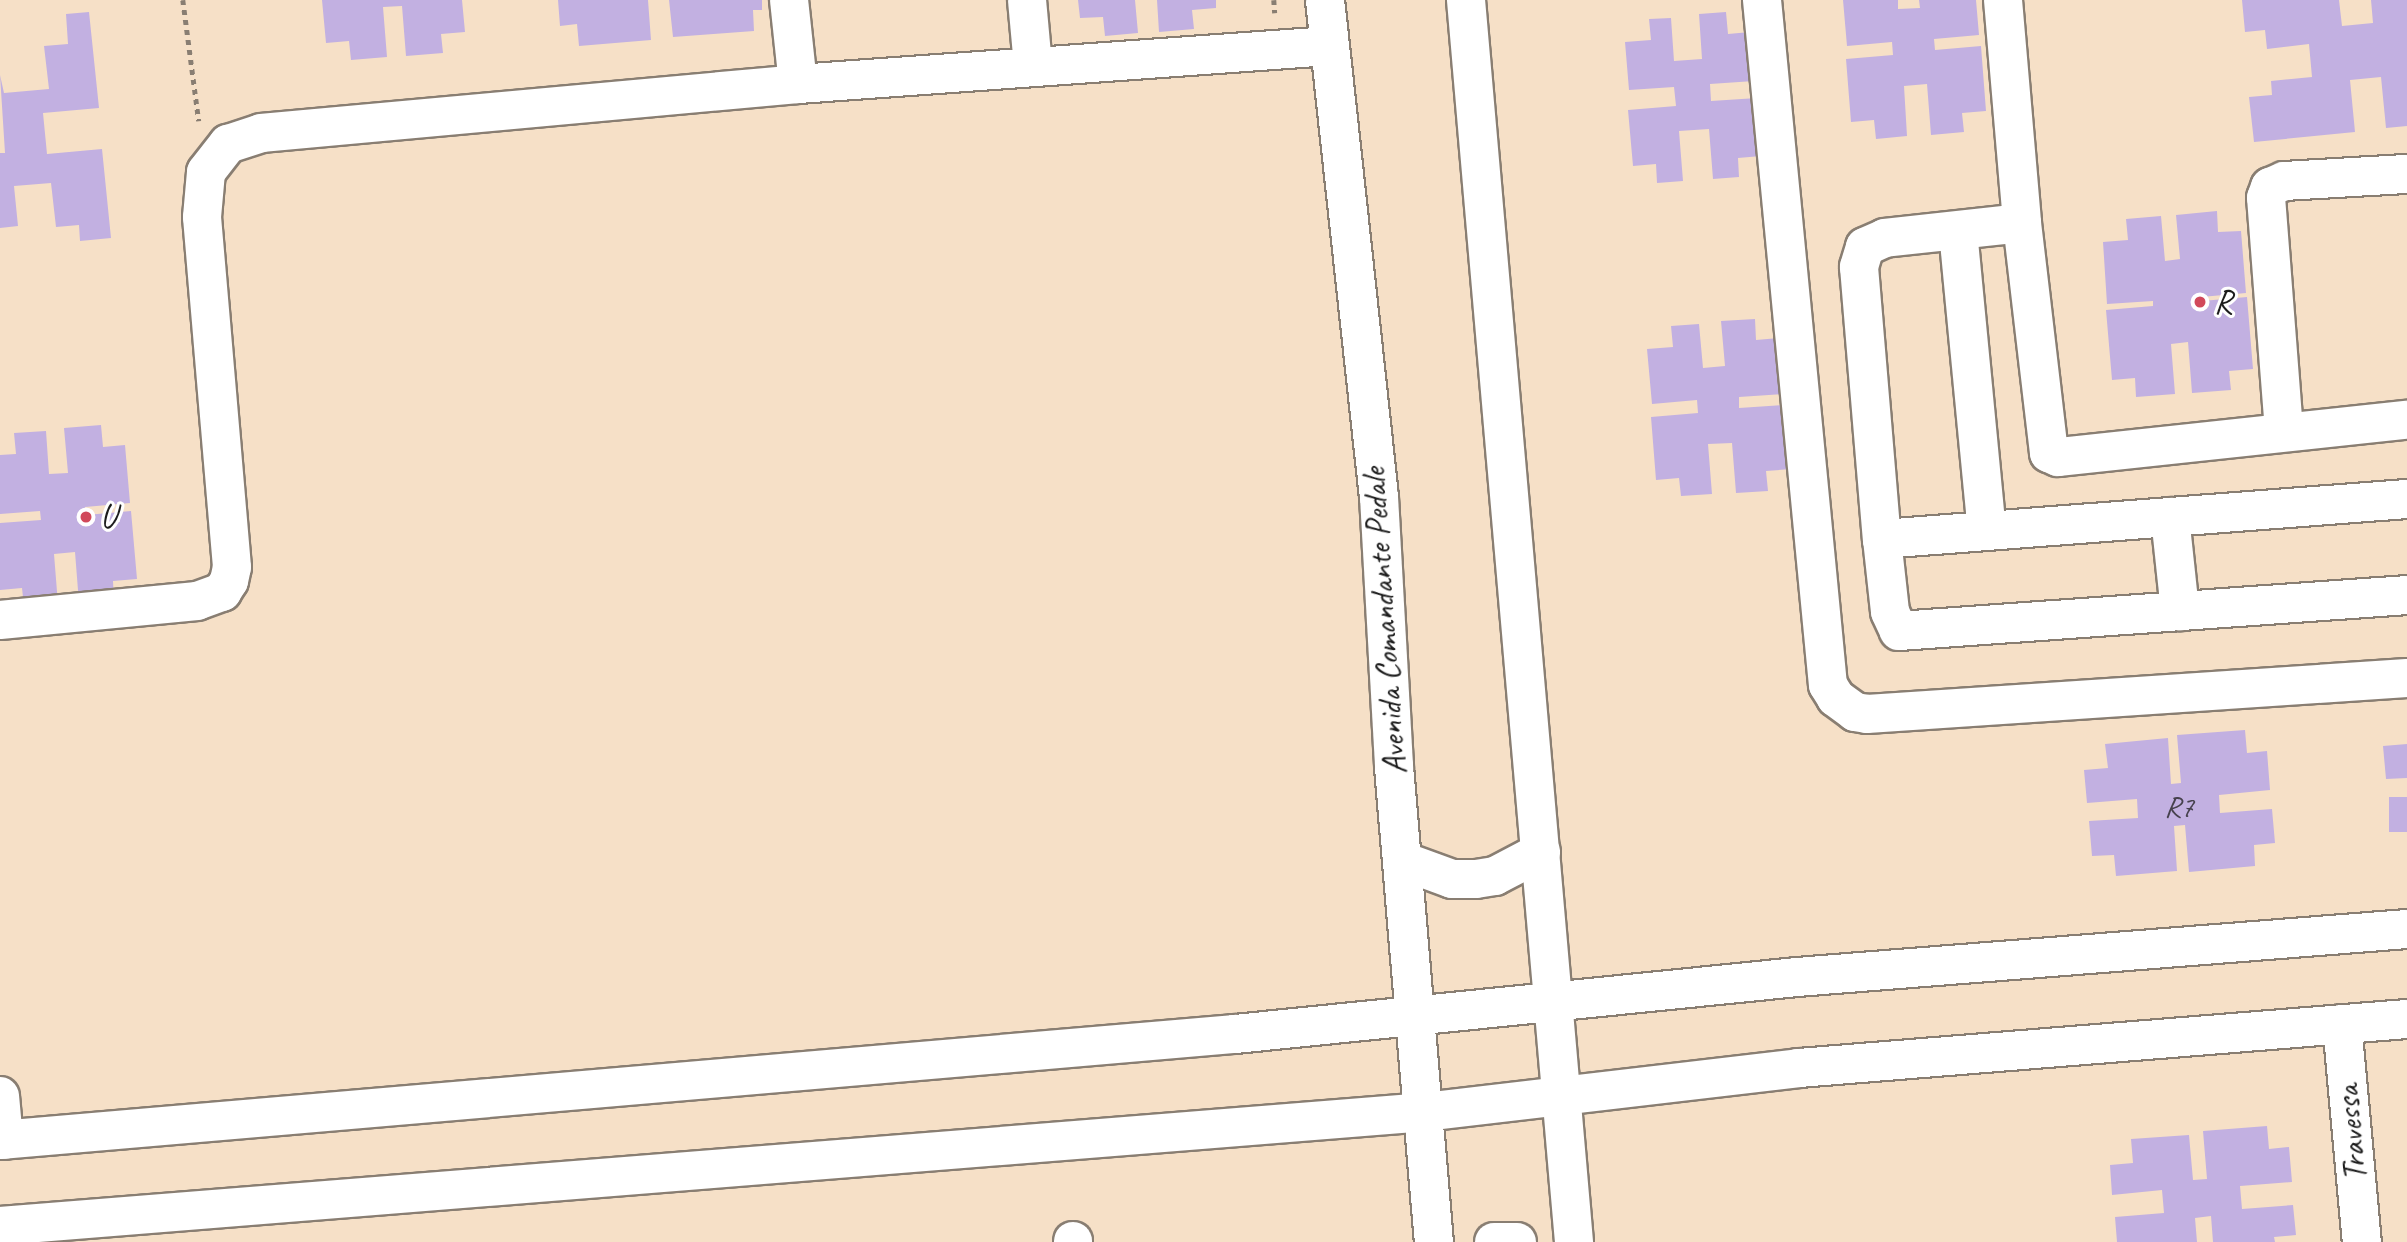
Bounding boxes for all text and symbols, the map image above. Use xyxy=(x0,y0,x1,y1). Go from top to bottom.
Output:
place label: R xyxy=(2214,282,2232,322)
marker: R xyxy=(2192,294,2208,310)
street label: Avenida Comandante Pedale xyxy=(1355,467,1415,775)
place label: U xyxy=(100,497,116,537)
marker: U xyxy=(78,509,94,525)
house number: R7 xyxy=(2164,788,2194,824)
street label: Travessa xyxy=(2328,1083,2376,1183)

